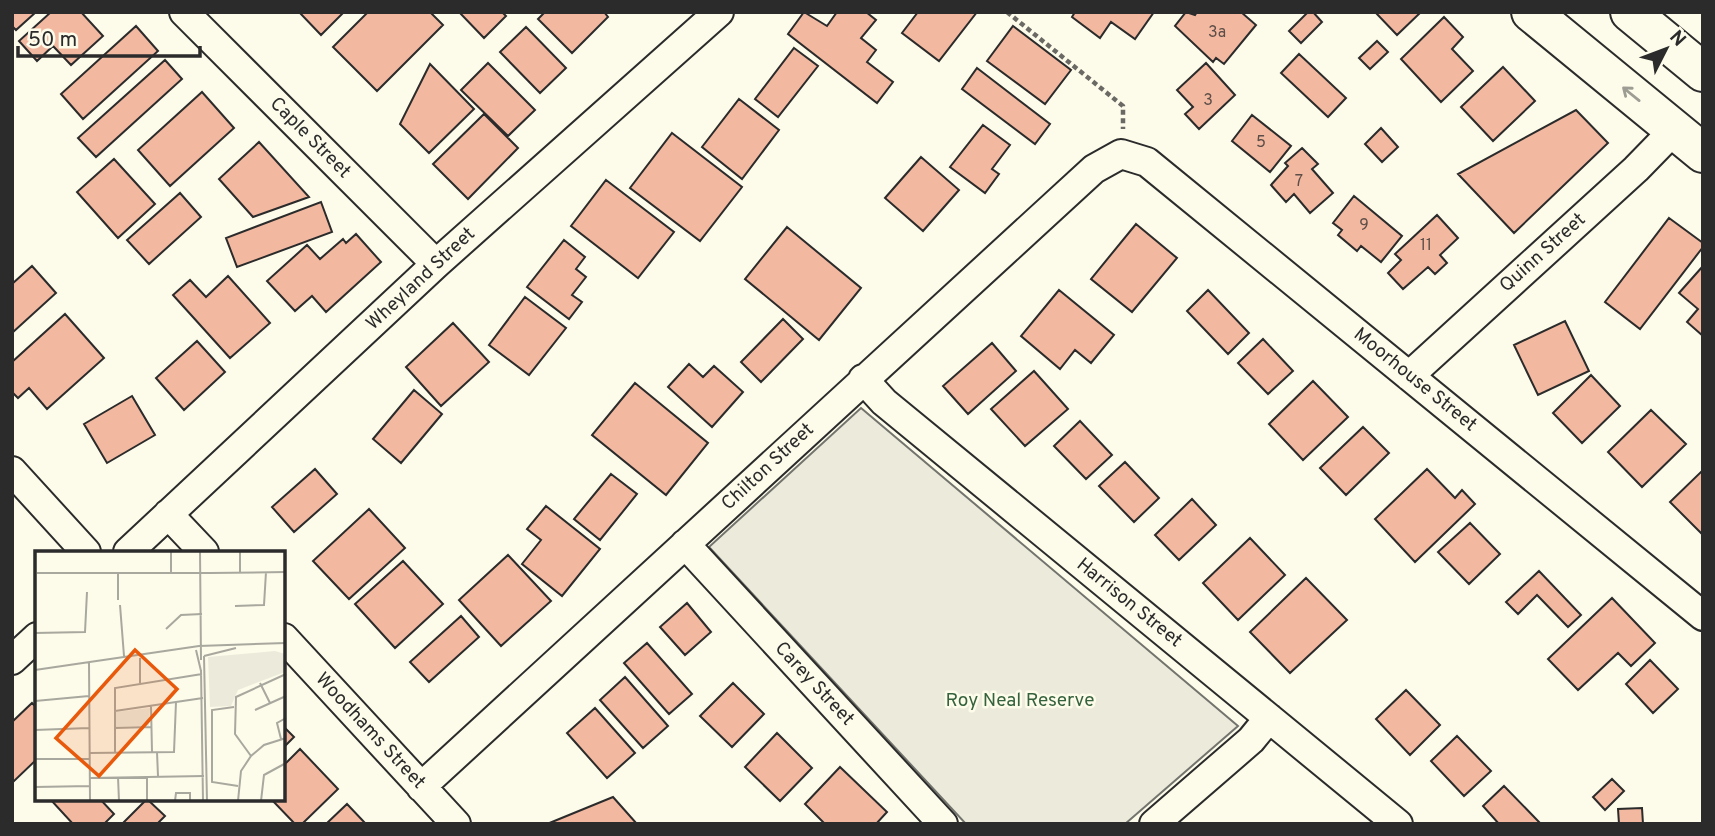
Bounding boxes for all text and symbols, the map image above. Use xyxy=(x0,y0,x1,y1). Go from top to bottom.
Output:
scale bar xyxy=(18,14,200,58)
north arrow xyxy=(1631,14,1701,84)
house number: 3a xyxy=(1208,23,1226,43)
text: N xyxy=(1664,26,1691,52)
text: 50 m xyxy=(28,27,77,54)
one-way arrow xyxy=(1623,86,1641,101)
house number: 3 xyxy=(1203,91,1213,111)
street label: Caple Street xyxy=(264,92,356,184)
house number: 5 xyxy=(1256,133,1266,153)
house number: 7 xyxy=(1295,172,1303,192)
street label: Quinn Street xyxy=(1495,208,1591,298)
house number: 9 xyxy=(1359,216,1369,236)
street label: Wheyland Street xyxy=(361,222,481,336)
house number: 11 xyxy=(1420,236,1432,256)
street label: Moorhouse Street xyxy=(1348,323,1482,437)
street label: Chilton Street xyxy=(717,418,819,516)
inset map xyxy=(35,551,285,801)
street label: Harrison Street xyxy=(1071,553,1187,653)
street label: Carey Street xyxy=(769,637,859,731)
street label: Woodhams Street xyxy=(310,668,430,794)
park label: Roy Neal Reserve xyxy=(946,689,1094,713)

